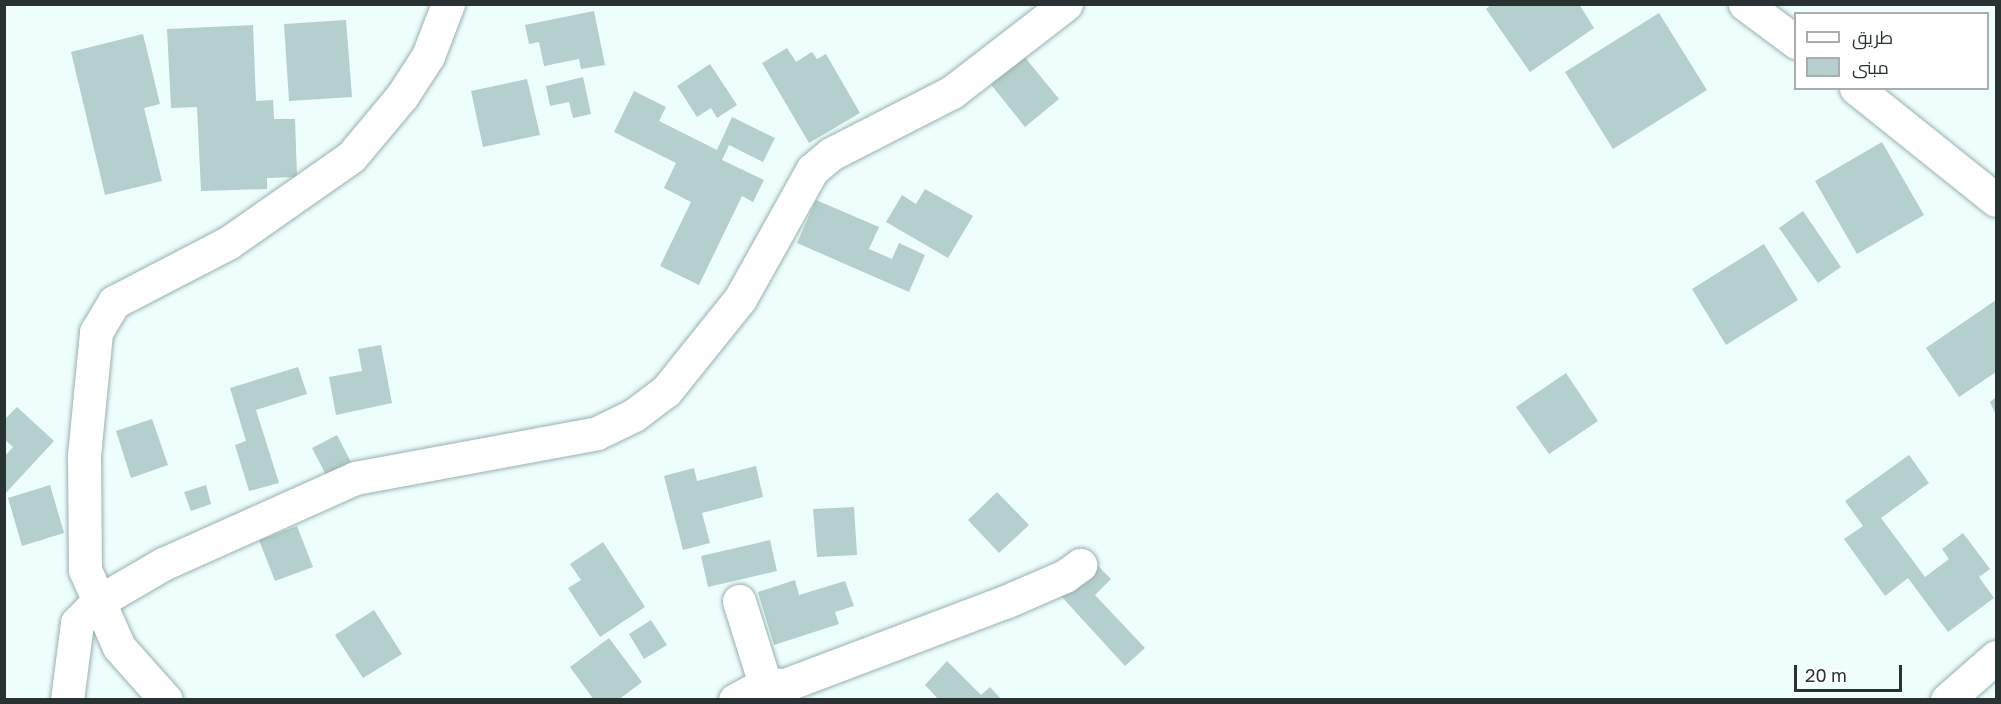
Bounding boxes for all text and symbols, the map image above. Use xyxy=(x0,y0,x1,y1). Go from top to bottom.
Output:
legend xyxy=(1794,12,1989,90)
text: طريق xyxy=(1852,26,1893,48)
text: مبنى xyxy=(1852,56,1889,78)
scale bar xyxy=(1797,653,1905,691)
text: 20 m xyxy=(1805,664,1847,686)

